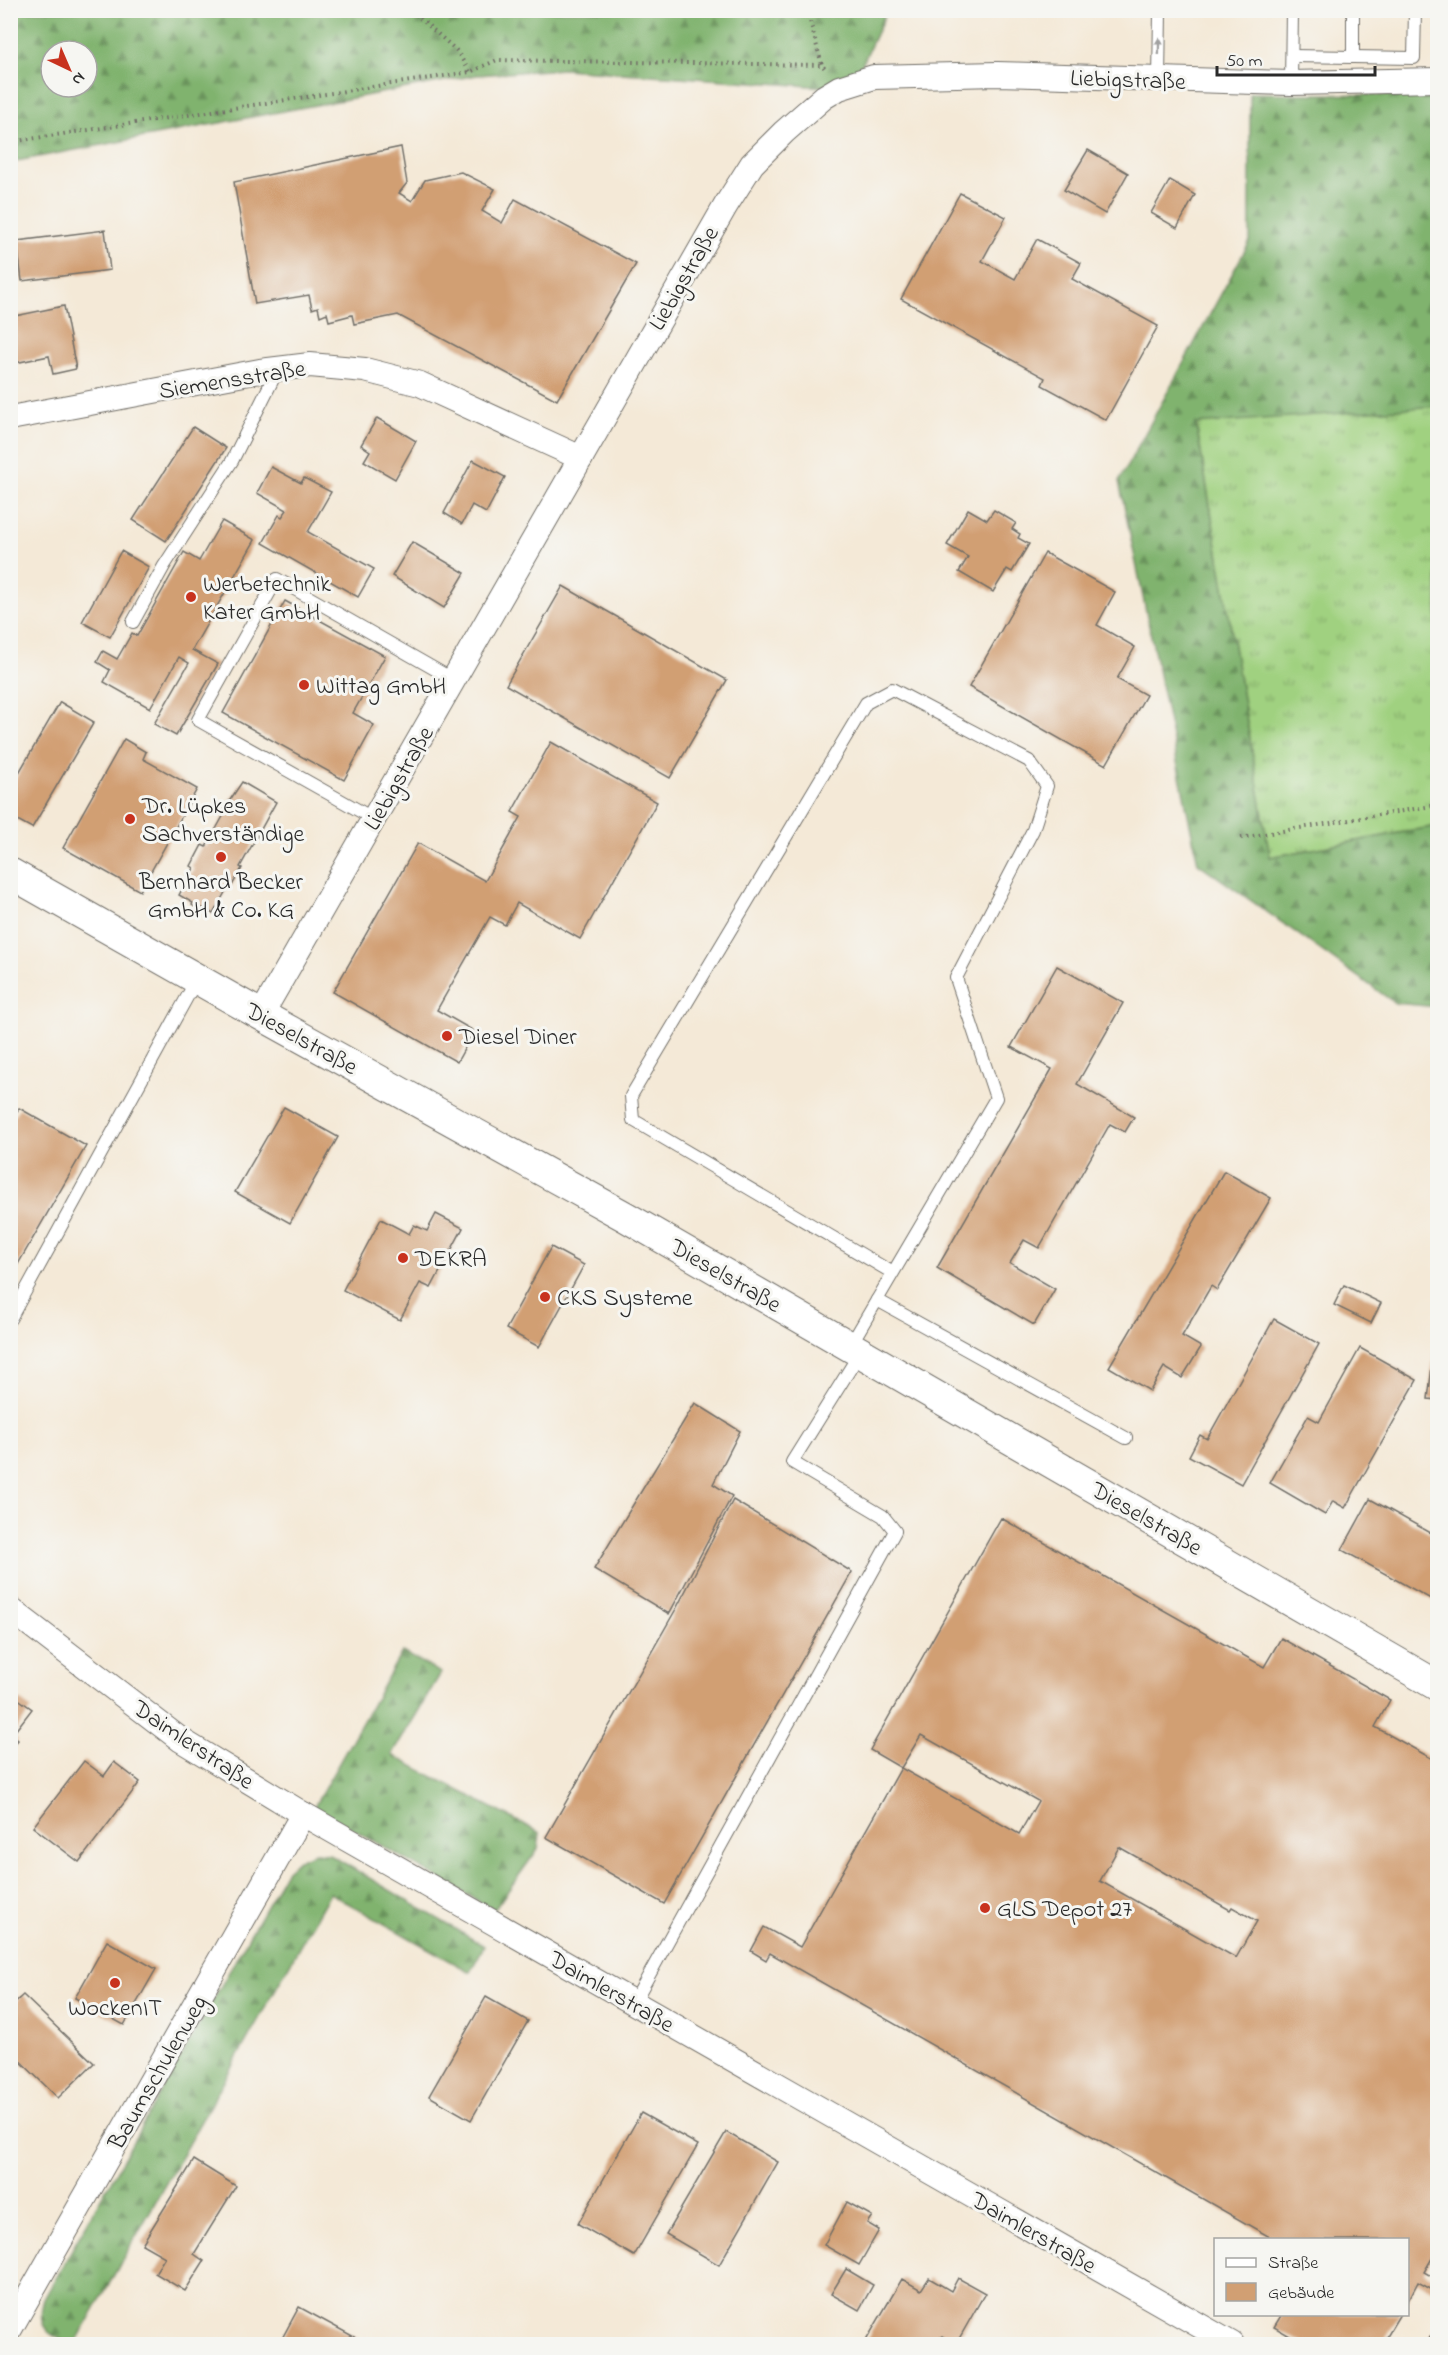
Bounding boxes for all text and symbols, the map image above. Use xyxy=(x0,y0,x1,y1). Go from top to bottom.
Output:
one-way arrow xyxy=(1155,36,1164,55)
north arrow xyxy=(39,39,99,99)
scale bar xyxy=(1217,39,1374,77)
text: 50 m xyxy=(1226,49,1263,75)
street label: Liebigstraße xyxy=(1069,62,1187,101)
text: N xyxy=(66,66,90,91)
street label: Liebigstraße xyxy=(641,220,729,338)
street label: Siemensstraße xyxy=(157,353,308,410)
place label: Werbetechnik Kater GmbH xyxy=(203,568,331,631)
marker: Werbetechnik Kater GmbH xyxy=(184,590,198,604)
place label: Wittag GmbH xyxy=(316,670,446,705)
marker: Wittag GmbH xyxy=(297,678,311,692)
street label: Liebigstraße xyxy=(356,720,444,838)
place label: Dr. Lüpkes Sachverständige xyxy=(141,790,304,853)
marker: Dr. Lüpkes Sachverständige xyxy=(123,812,137,826)
marker: Bernhard Becker GmbH & Co. KG xyxy=(214,850,228,864)
place label: Bernhard Becker GmbH & Co. KG xyxy=(138,866,303,929)
street label: Dieselstraße xyxy=(237,994,364,1086)
place label: Diesel Diner xyxy=(458,1021,577,1056)
marker: Diesel Diner xyxy=(440,1029,454,1043)
street label: Dieselstraße xyxy=(662,1231,787,1323)
place label: DEKRA xyxy=(414,1243,487,1278)
marker: DEKRA xyxy=(396,1251,410,1265)
place label: CKS Systeme xyxy=(557,1282,693,1318)
marker: CKS Systeme xyxy=(538,1290,552,1304)
street label: Dieselstraße xyxy=(1083,1474,1208,1566)
street label: Daimlerstraße xyxy=(124,1692,261,1800)
place label: GLS Depot 27 xyxy=(997,1893,1132,1928)
marker: GLS Depot 27 xyxy=(978,1901,992,1915)
street label: Daimlerstraße xyxy=(541,1943,680,2043)
marker: WockenIT xyxy=(108,1976,122,1990)
street label: Baumschulenweg xyxy=(100,1989,218,2158)
place label: WockenIT xyxy=(68,1992,162,2027)
street label: Daimlerstraße xyxy=(963,2184,1102,2284)
legend xyxy=(1214,2238,1409,2316)
text: Straße xyxy=(1268,2251,1319,2277)
text: Gebäude xyxy=(1268,2281,1335,2307)

